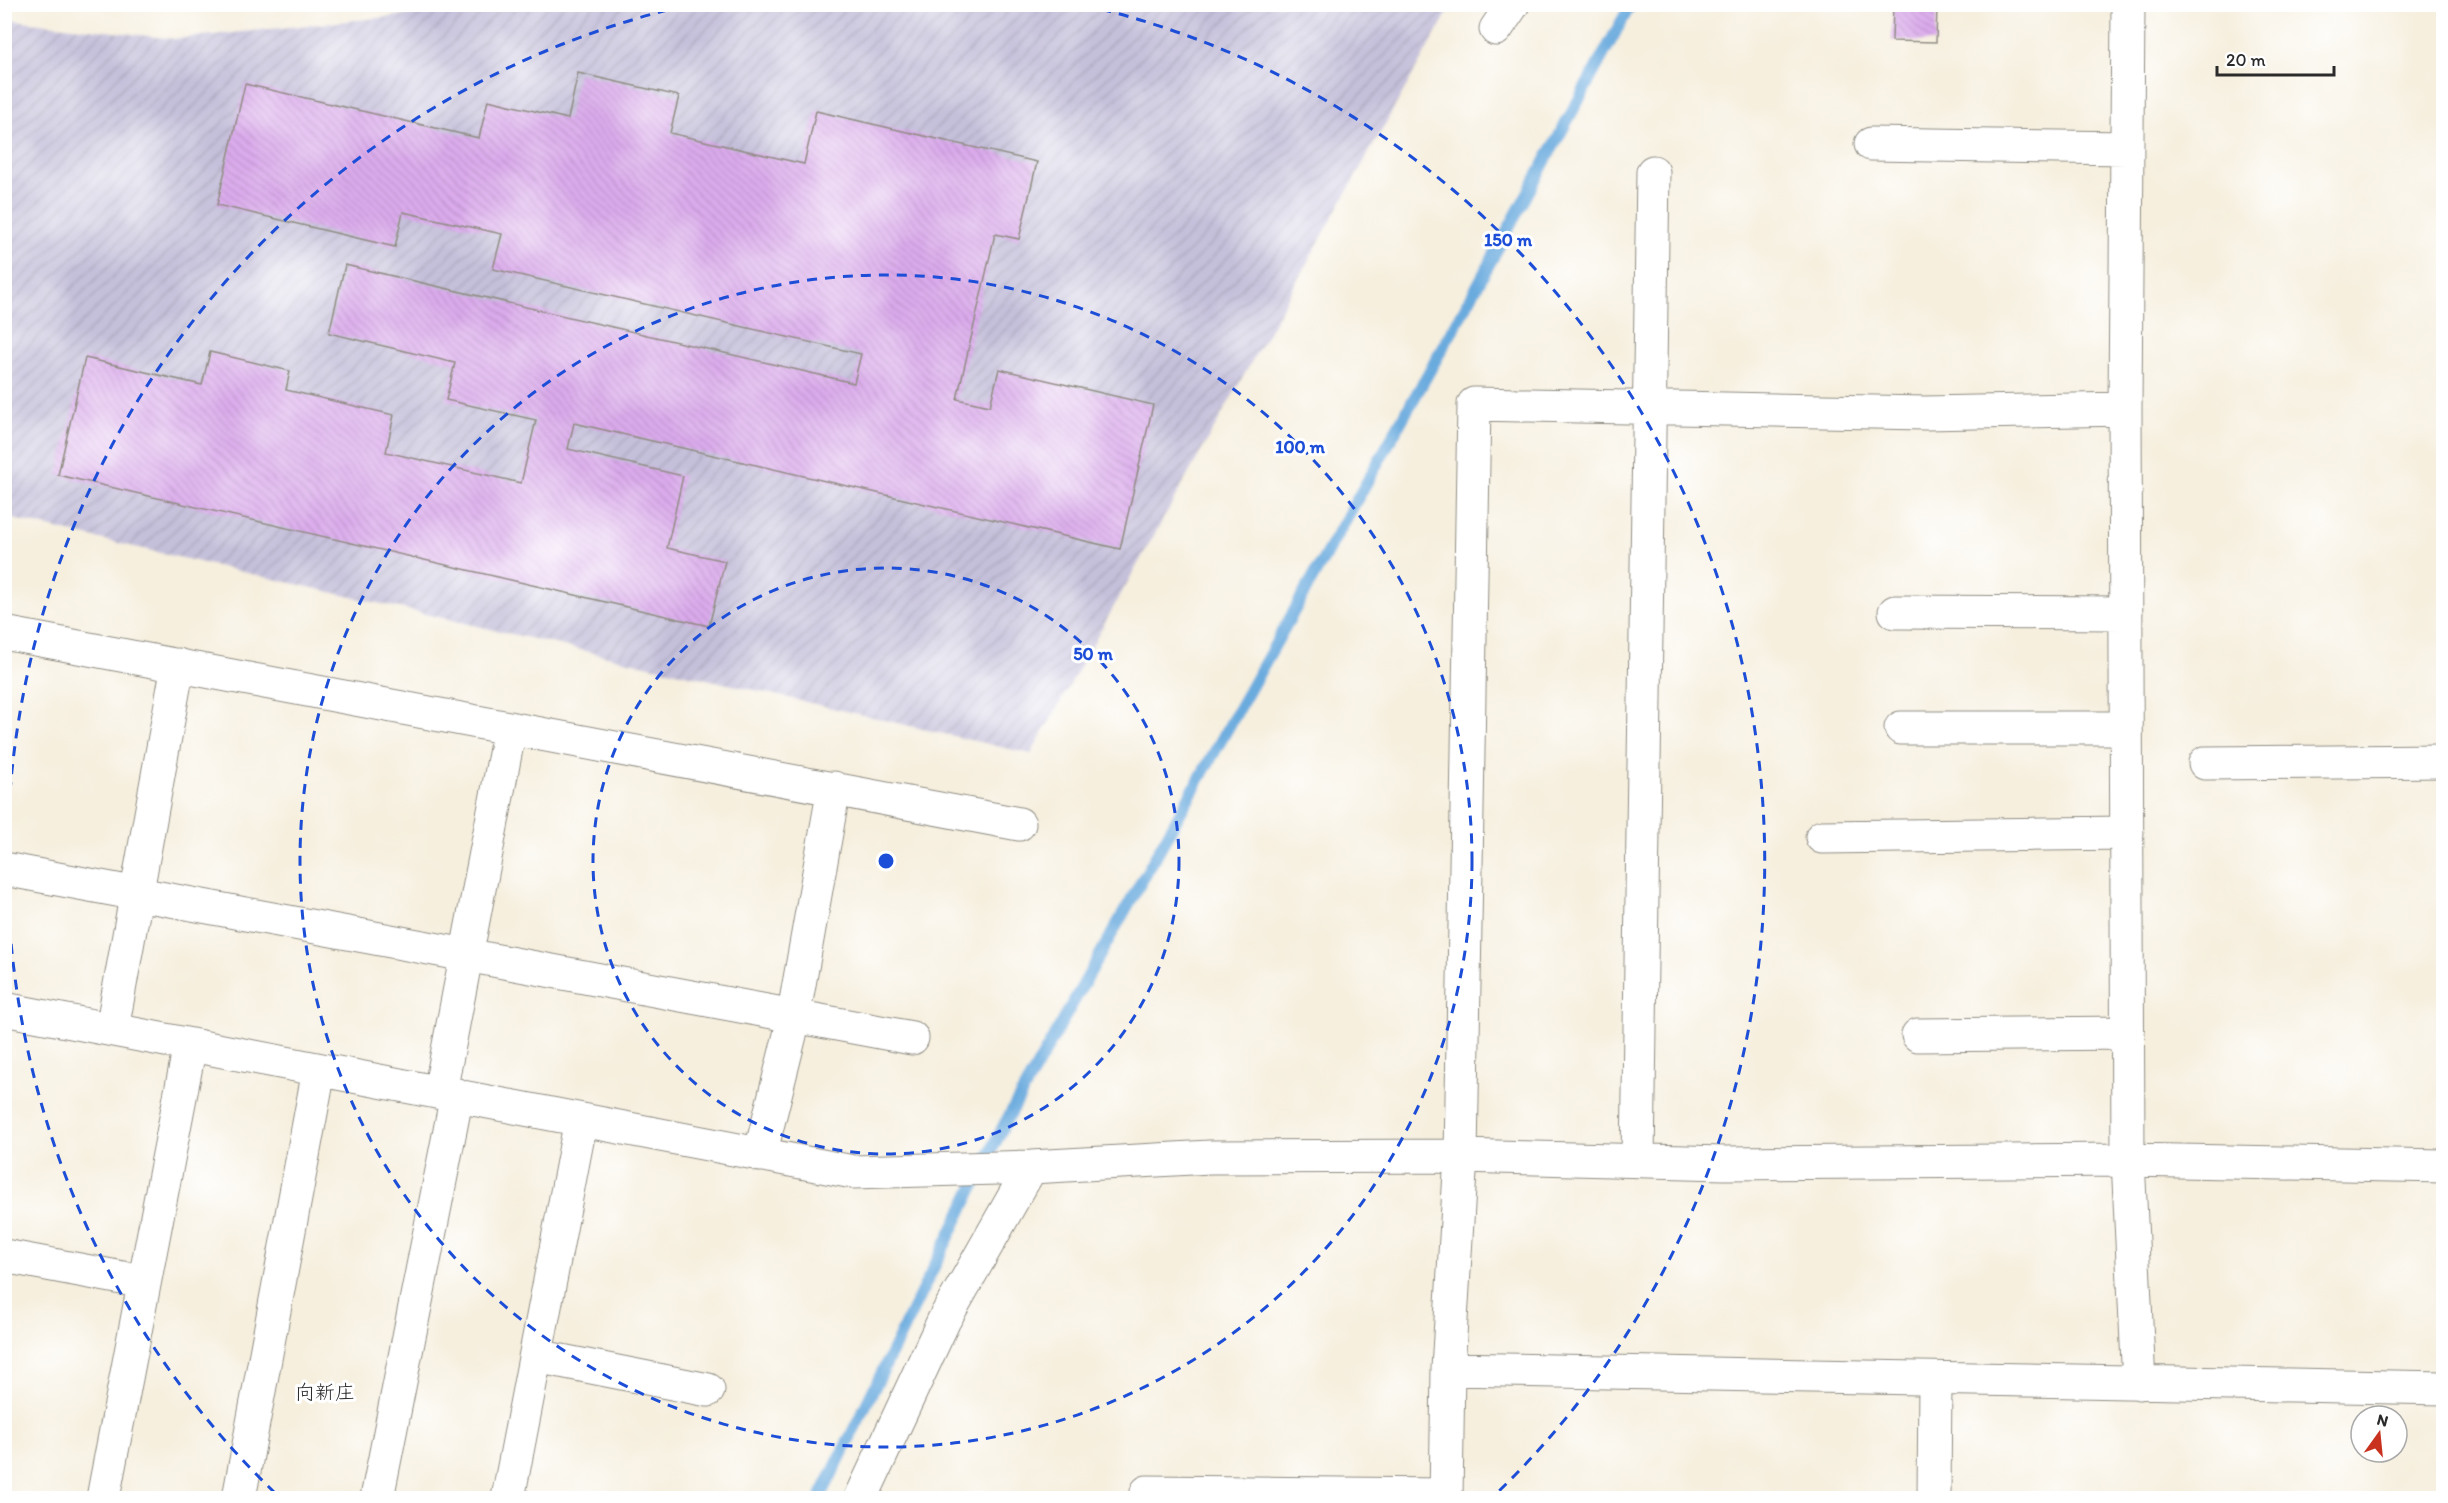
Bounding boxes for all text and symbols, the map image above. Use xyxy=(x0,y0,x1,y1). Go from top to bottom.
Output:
scale bar xyxy=(2217,39,2334,77)
text: 20 m xyxy=(2226,49,2266,71)
text: 150 m xyxy=(1484,229,1533,251)
text: 100 m xyxy=(1275,436,1326,458)
text: 50 m xyxy=(1073,643,1114,665)
centre of rings xyxy=(876,851,896,871)
district label: 向新庄 xyxy=(295,1380,355,1404)
north arrow xyxy=(2349,1404,2409,1464)
text: N xyxy=(2375,1409,2390,1431)

